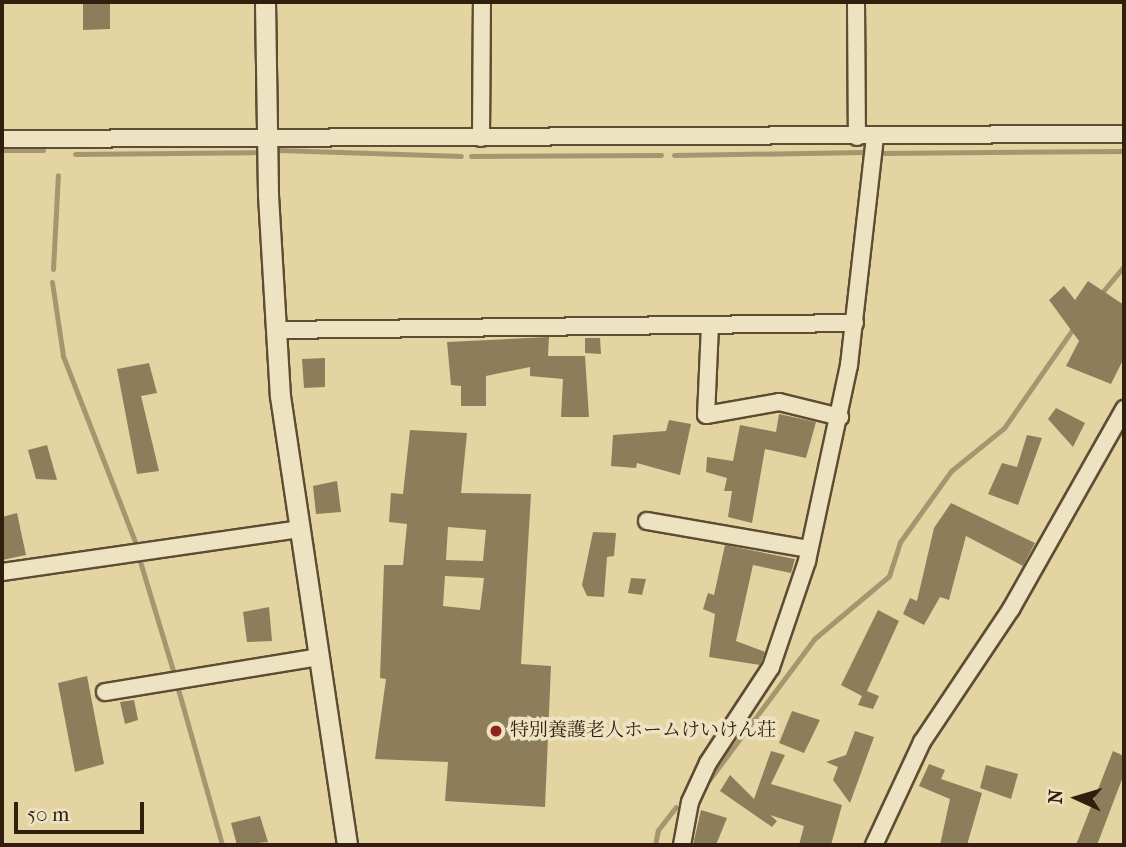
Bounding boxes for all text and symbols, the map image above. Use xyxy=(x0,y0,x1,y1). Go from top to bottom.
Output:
place label: 特別養護老人ホームけいけん荘 xyxy=(510,720,776,742)
marker: 特別養護老人ホームけいけん荘 xyxy=(488,723,504,739)
north arrow xyxy=(1042,763,1112,833)
scale bar xyxy=(18,788,147,832)
text: N xyxy=(1045,789,1068,805)
text: 50 m xyxy=(27,802,70,826)

